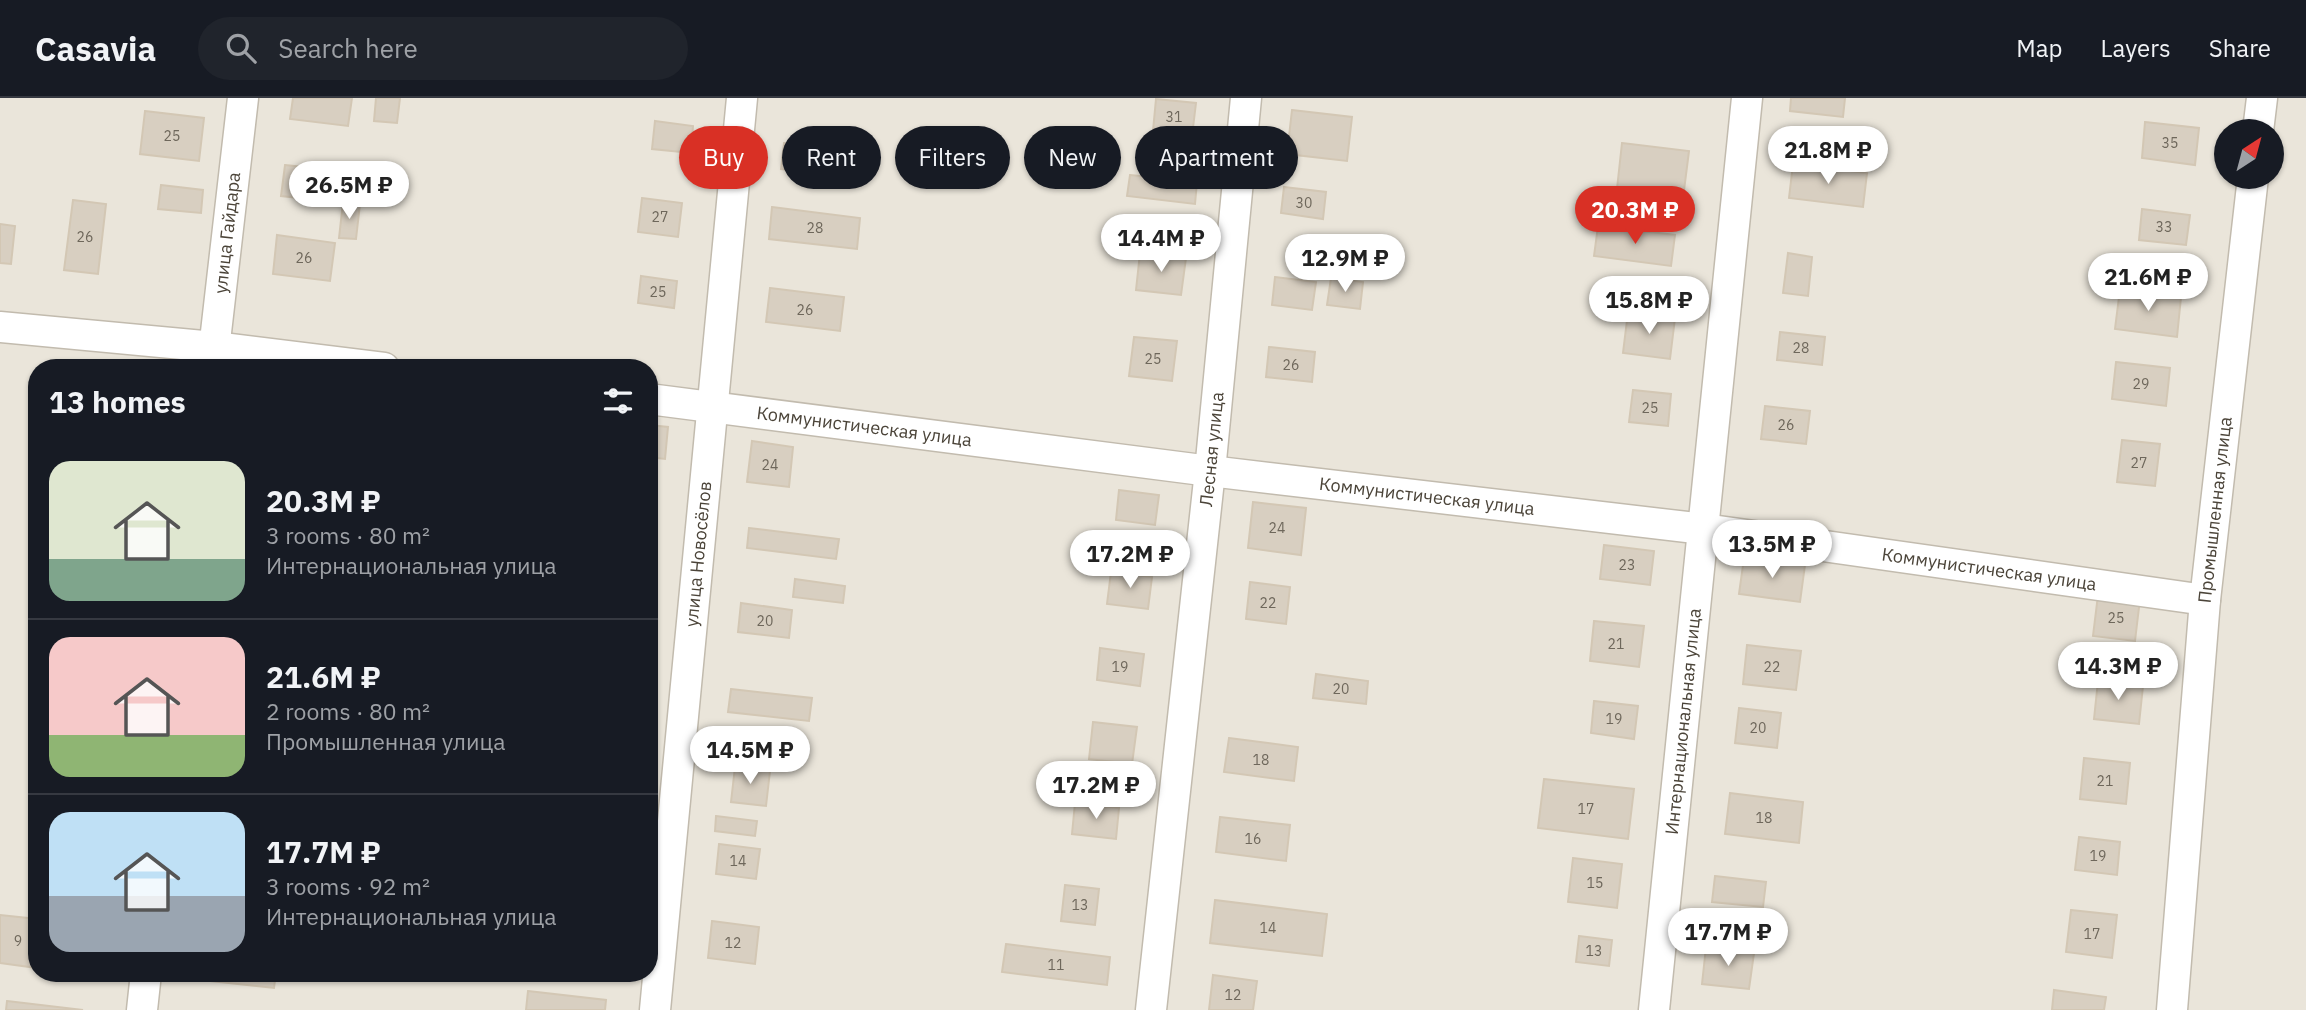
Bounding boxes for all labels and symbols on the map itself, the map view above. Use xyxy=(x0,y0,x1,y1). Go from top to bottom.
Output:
house number: 31 xyxy=(1166,108,1182,126)
north arrow xyxy=(2214,119,2284,189)
pin: 21.8M ₽ xyxy=(1763,126,1893,186)
house number: 25 xyxy=(164,127,180,145)
house number: 35 xyxy=(2162,134,2178,152)
pin: 26.5M ₽ xyxy=(284,162,414,221)
street label: улица Гайдара xyxy=(209,170,245,295)
pin: 20.3M ₽ xyxy=(1570,186,1700,246)
house number: 30 xyxy=(1296,194,1312,212)
house number: 27 xyxy=(652,208,668,226)
pin: 14.4M ₽ xyxy=(1096,214,1226,274)
house number: 33 xyxy=(2156,218,2172,236)
house number: 28 xyxy=(807,219,823,237)
house number: 26 xyxy=(77,228,93,246)
pin: 12.9M ₽ xyxy=(1280,234,1410,294)
house number: 26 xyxy=(296,249,312,267)
pin: 21.6M ₽ xyxy=(2083,254,2213,313)
pin: 15.8M ₽ xyxy=(1584,276,1714,336)
house number: 25 xyxy=(650,283,666,301)
house number: 26 xyxy=(797,301,813,319)
house number: 28 xyxy=(1793,339,1809,357)
house number: 25 xyxy=(1145,350,1161,368)
house number: 26 xyxy=(1283,356,1299,374)
house number: 29 xyxy=(2133,375,2149,393)
street label: Лесная улица xyxy=(1194,390,1229,508)
house number: 25 xyxy=(1642,399,1658,417)
street label: Коммунистическая улица xyxy=(755,401,974,451)
street label: Промышленная улица xyxy=(2193,415,2237,604)
house number: 26 xyxy=(1778,416,1794,434)
house number: 27 xyxy=(2131,454,2147,472)
house number: 24 xyxy=(762,456,778,474)
street label: Коммунистическая улица xyxy=(1318,472,1536,520)
street label: улица Новосёлов xyxy=(680,480,716,628)
house number: 24 xyxy=(1269,519,1285,537)
pin: 13.5M ₽ xyxy=(1707,520,1837,580)
pin: 17.2M ₽ xyxy=(1065,531,1195,590)
street label: Коммунистическая улица xyxy=(1880,542,2099,596)
house number: 23 xyxy=(1619,556,1635,574)
house number: 22 xyxy=(1260,594,1276,612)
street label: Интернациональная улица xyxy=(1660,607,1706,836)
house number: 25 xyxy=(2108,609,2124,627)
house number: 20 xyxy=(757,612,773,630)
house number: 21 xyxy=(1608,635,1624,653)
pin: 14.3M ₽ xyxy=(2053,642,2183,702)
house number: 19 xyxy=(1112,658,1128,676)
house number: 22 xyxy=(1764,658,1780,676)
house number: 20 xyxy=(1333,680,1349,698)
house number: 19 xyxy=(1606,710,1622,728)
house number: 20 xyxy=(1750,719,1766,737)
pin: 14.5M ₽ xyxy=(685,726,815,786)
house number: 18 xyxy=(1253,751,1269,769)
pin: 17.2M ₽ xyxy=(1031,762,1161,821)
house number: 21 xyxy=(2097,772,2113,790)
house number: 17 xyxy=(1578,800,1594,818)
house number: 18 xyxy=(1756,809,1772,827)
house number: 16 xyxy=(1245,830,1261,848)
house number: 19 xyxy=(2090,847,2106,865)
house number: 14 xyxy=(730,852,746,870)
house number: 15 xyxy=(1587,874,1603,892)
house number: 13 xyxy=(1072,896,1088,914)
pin: 17.7M ₽ xyxy=(1663,908,1793,968)
house number: 14 xyxy=(1260,919,1276,937)
house number: 17 xyxy=(2084,925,2100,943)
house number: 9 xyxy=(14,932,22,950)
house number: 12 xyxy=(725,934,741,952)
house number: 13 xyxy=(1586,942,1602,960)
house number: 11 xyxy=(1048,956,1064,974)
house number: 12 xyxy=(1225,986,1241,1004)

